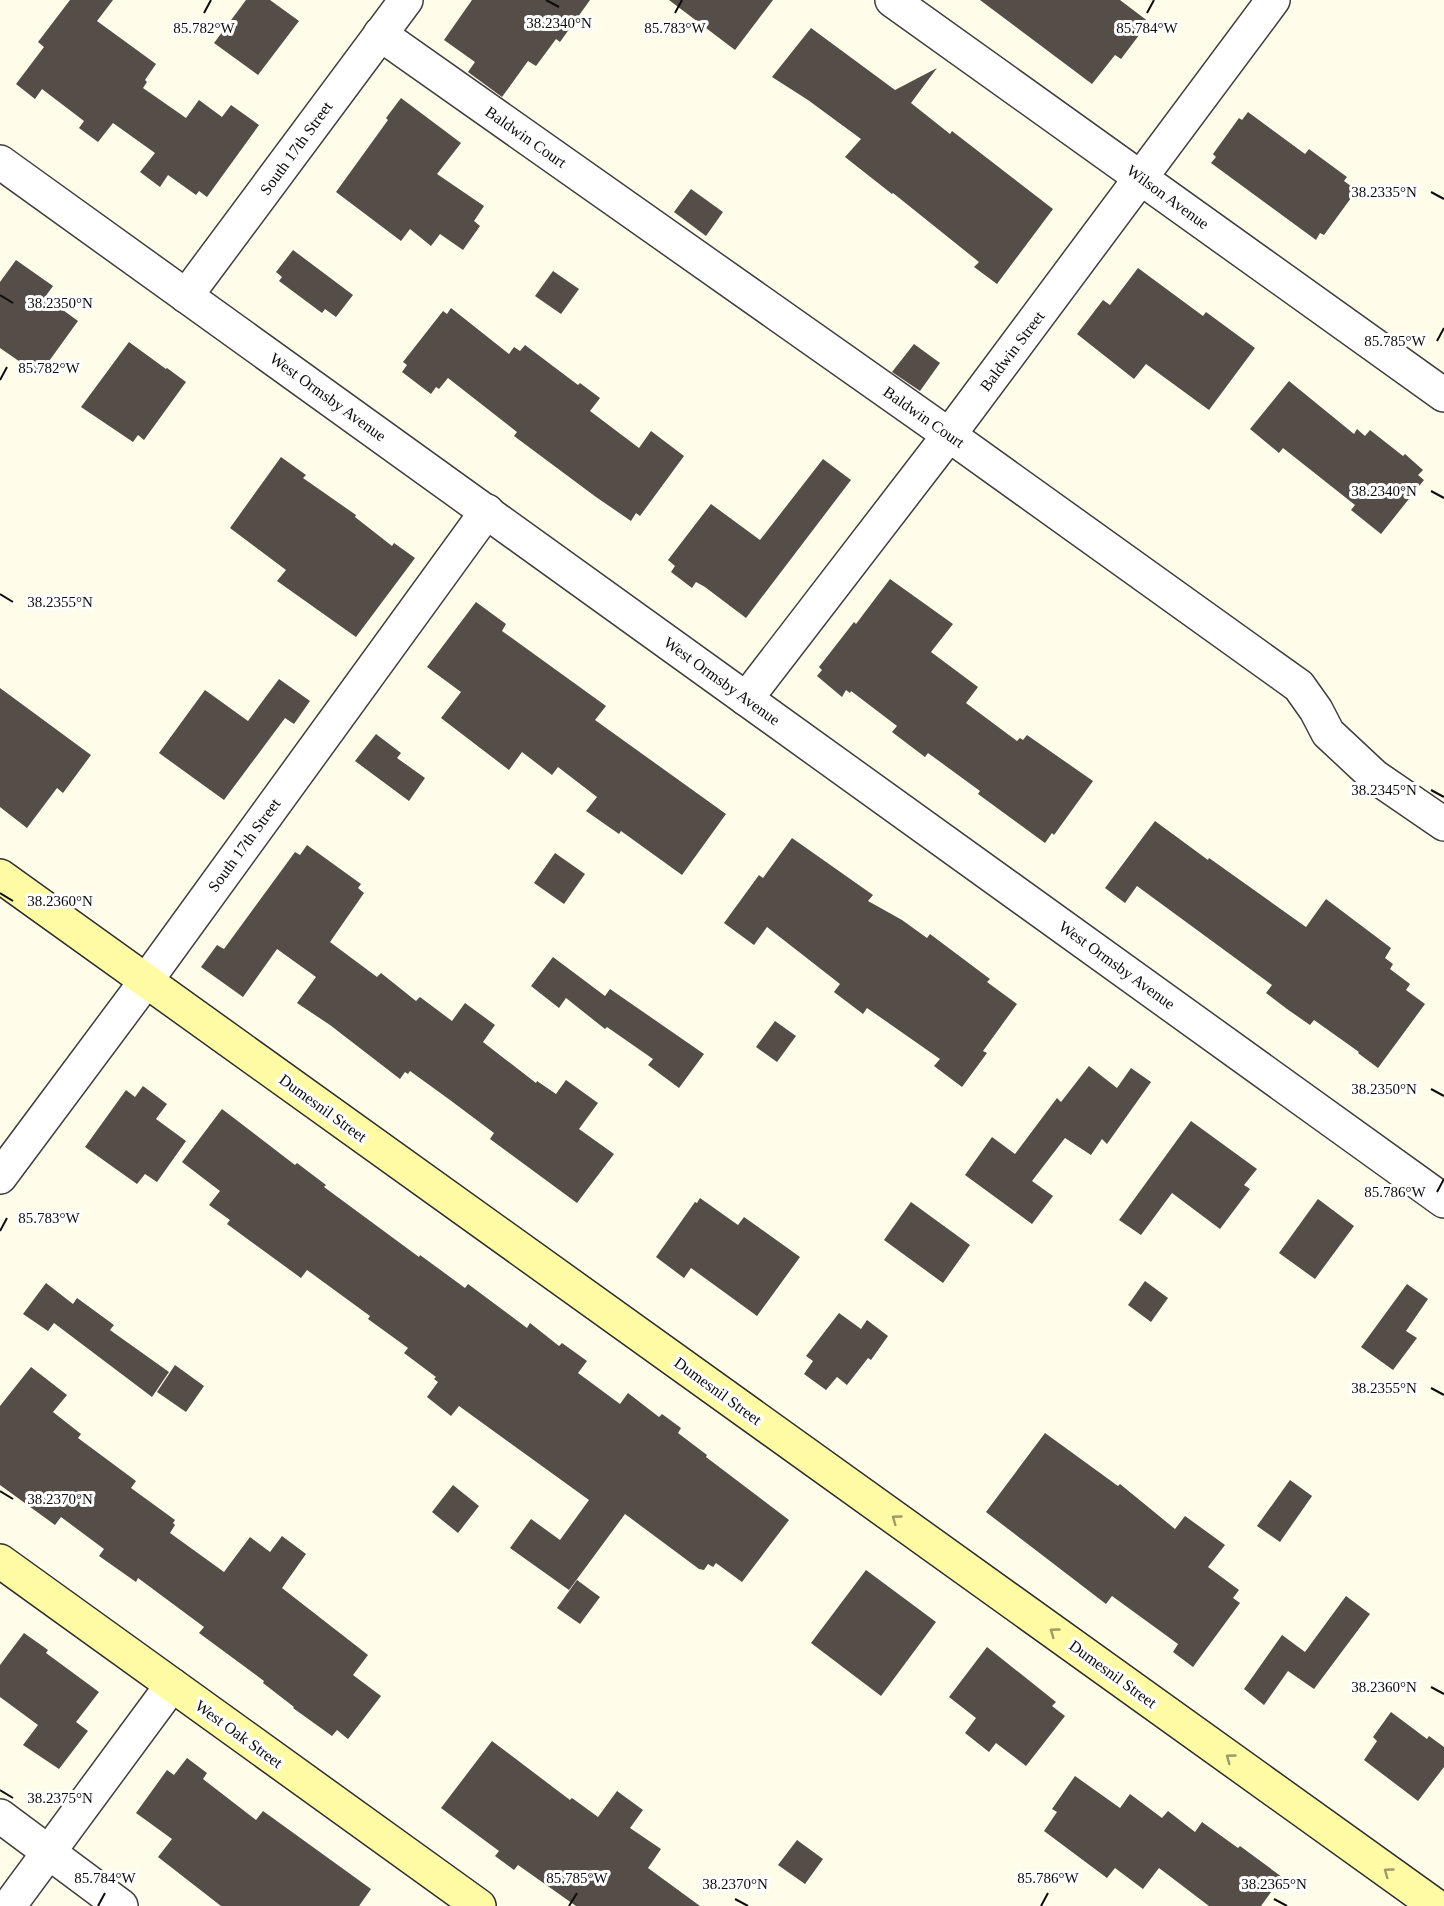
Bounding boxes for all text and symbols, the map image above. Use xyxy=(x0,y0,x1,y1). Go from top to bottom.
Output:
text: 38.2340°N xyxy=(526,15,592,31)
text: 85.782°W xyxy=(173,20,236,36)
text: 85.783°W xyxy=(644,20,707,36)
text: 85.784°W xyxy=(1116,20,1179,36)
street label: South 17th Street xyxy=(256,98,336,198)
street label: Baldwin Court xyxy=(482,103,570,171)
street label: Wilson Avenue xyxy=(1124,162,1212,232)
text: 38.2335°N xyxy=(1351,184,1417,200)
text: 38.2350°N xyxy=(27,295,93,311)
street label: Baldwin Street xyxy=(976,307,1048,394)
text: 85.785°W xyxy=(1364,333,1427,349)
street label: West Ormsby Avenue xyxy=(266,349,389,445)
text: 85.782°W xyxy=(18,360,81,376)
street label: Baldwin Court xyxy=(880,383,968,451)
text: 38.2340°N xyxy=(1351,483,1417,499)
text: 38.2355°N xyxy=(27,594,93,610)
street label: West Ormsby Avenue xyxy=(660,633,783,729)
text: 38.2345°N xyxy=(1351,782,1417,798)
street label: South 17th Street xyxy=(204,795,284,895)
text: 38.2360°N xyxy=(27,893,93,909)
street label: West Ormsby Avenue xyxy=(1055,917,1178,1013)
street label: Dumesnil Street xyxy=(276,1071,370,1146)
text: 38.2350°N xyxy=(1351,1081,1417,1097)
text: 85.786°W xyxy=(1364,1184,1427,1200)
text: 85.783°W xyxy=(18,1210,81,1226)
street label: Dumesnil Street xyxy=(671,1354,765,1429)
text: 38.2355°N xyxy=(1351,1380,1417,1396)
text: 38.2370°N xyxy=(27,1491,93,1507)
one-way arrow xyxy=(891,1515,902,1526)
one-way arrow xyxy=(1050,1628,1061,1639)
street label: Dumesnil Street xyxy=(1066,1637,1160,1712)
text: 38.2360°N xyxy=(1351,1679,1417,1695)
street label: West Oak Street xyxy=(192,1697,286,1772)
one-way arrow xyxy=(1225,1754,1236,1765)
text: 38.2375°N xyxy=(27,1790,93,1806)
one-way arrow xyxy=(1384,1868,1395,1879)
text: 85.784°W xyxy=(74,1870,137,1886)
text: 85.785°W xyxy=(546,1870,609,1886)
text: 85.786°W xyxy=(1017,1870,1080,1886)
text: 38.2370°N xyxy=(702,1876,768,1892)
text: 38.2365°N xyxy=(1241,1876,1307,1892)

